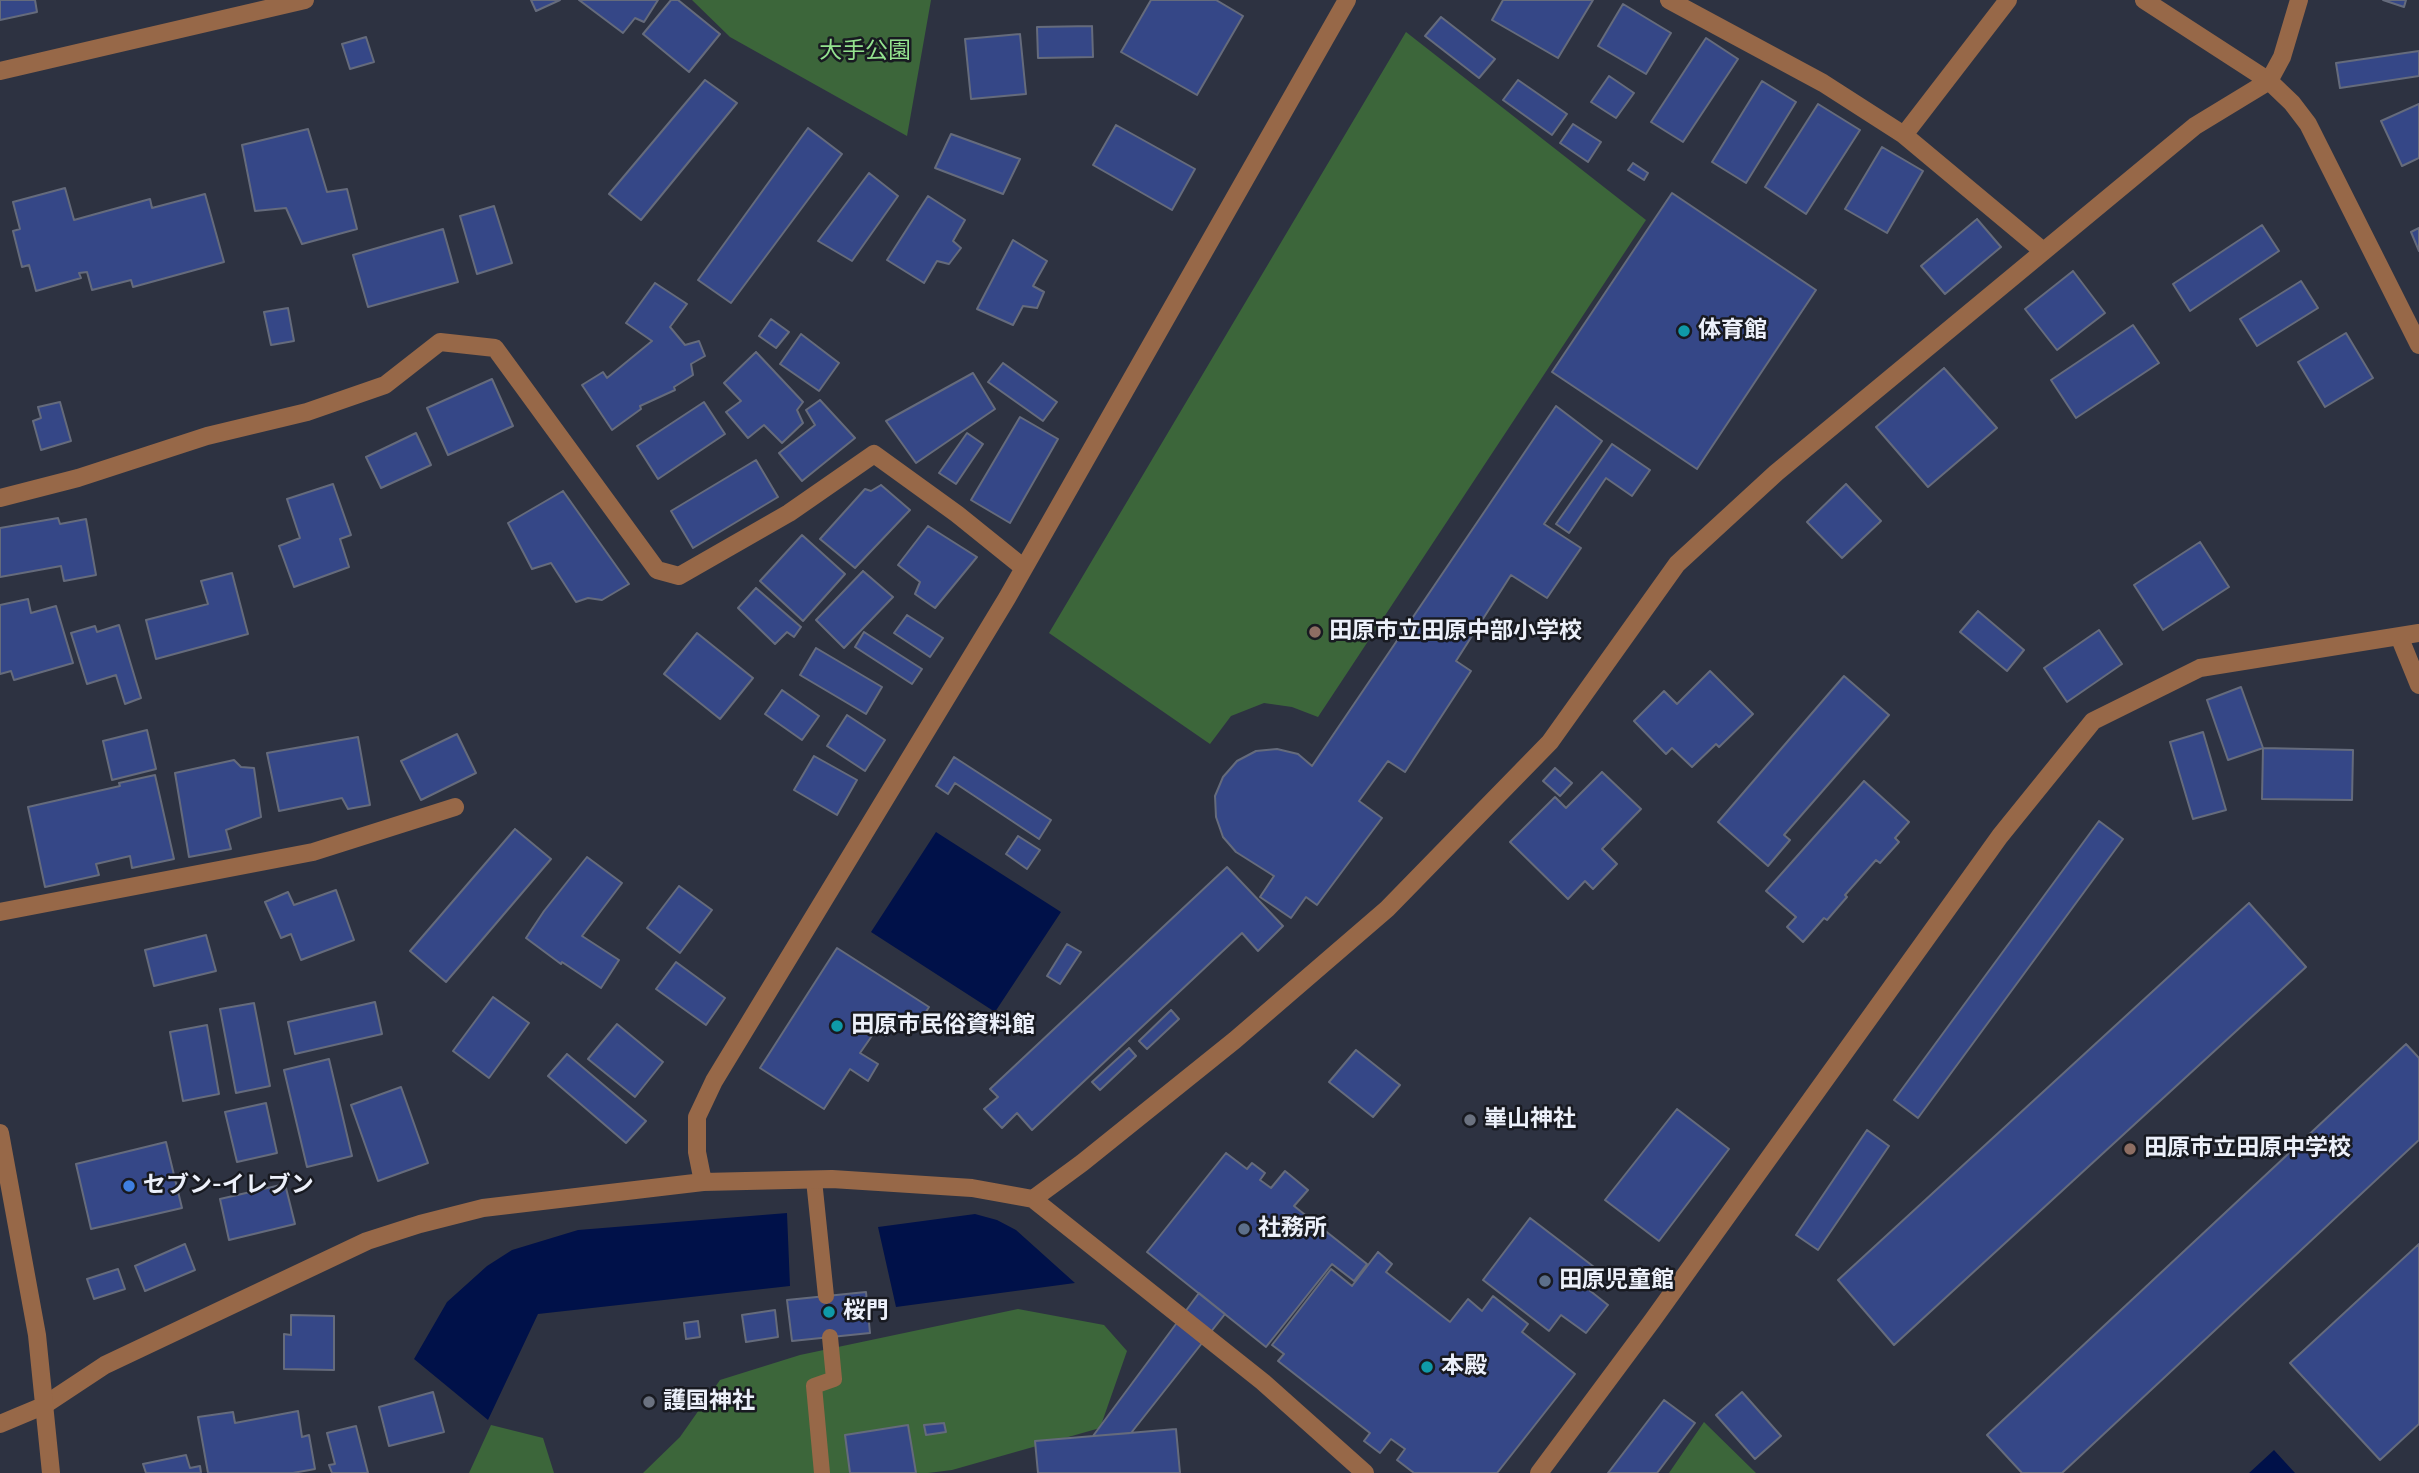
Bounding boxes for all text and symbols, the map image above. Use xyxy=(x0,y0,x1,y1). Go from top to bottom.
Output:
park label: 大手公園 xyxy=(819,38,911,66)
place label: 体育館 xyxy=(1698,317,1767,345)
marker: 体育館 xyxy=(1676,323,1692,339)
place label: 田原市立田原中部小学校 xyxy=(1329,618,1582,646)
marker: 田原市立田原中部小学校 xyxy=(1307,624,1323,640)
place label: 田原市民俗資料館 xyxy=(851,1012,1035,1040)
marker: 田原市民俗資料館 xyxy=(829,1018,845,1034)
place label: 崋山神社 xyxy=(1484,1106,1576,1134)
marker: 崋山神社 xyxy=(1462,1112,1478,1128)
place label: 田原市立田原中学校 xyxy=(2144,1135,2351,1163)
marker: 田原市立田原中学校 xyxy=(2122,1141,2138,1157)
place label: セブン-イレブン xyxy=(143,1172,314,1200)
marker: セブン-イレブン xyxy=(121,1178,137,1194)
place label: 社務所 xyxy=(1258,1215,1327,1243)
marker: 社務所 xyxy=(1236,1221,1252,1237)
place label: 田原児童館 xyxy=(1559,1267,1674,1295)
marker: 田原児童館 xyxy=(1537,1273,1553,1289)
place label: 桜門 xyxy=(843,1298,889,1326)
marker: 桜門 xyxy=(821,1304,837,1320)
place label: 本殿 xyxy=(1441,1353,1487,1381)
marker: 本殿 xyxy=(1419,1359,1435,1375)
place label: 護国神社 xyxy=(663,1388,755,1416)
marker: 護国神社 xyxy=(641,1394,657,1410)

